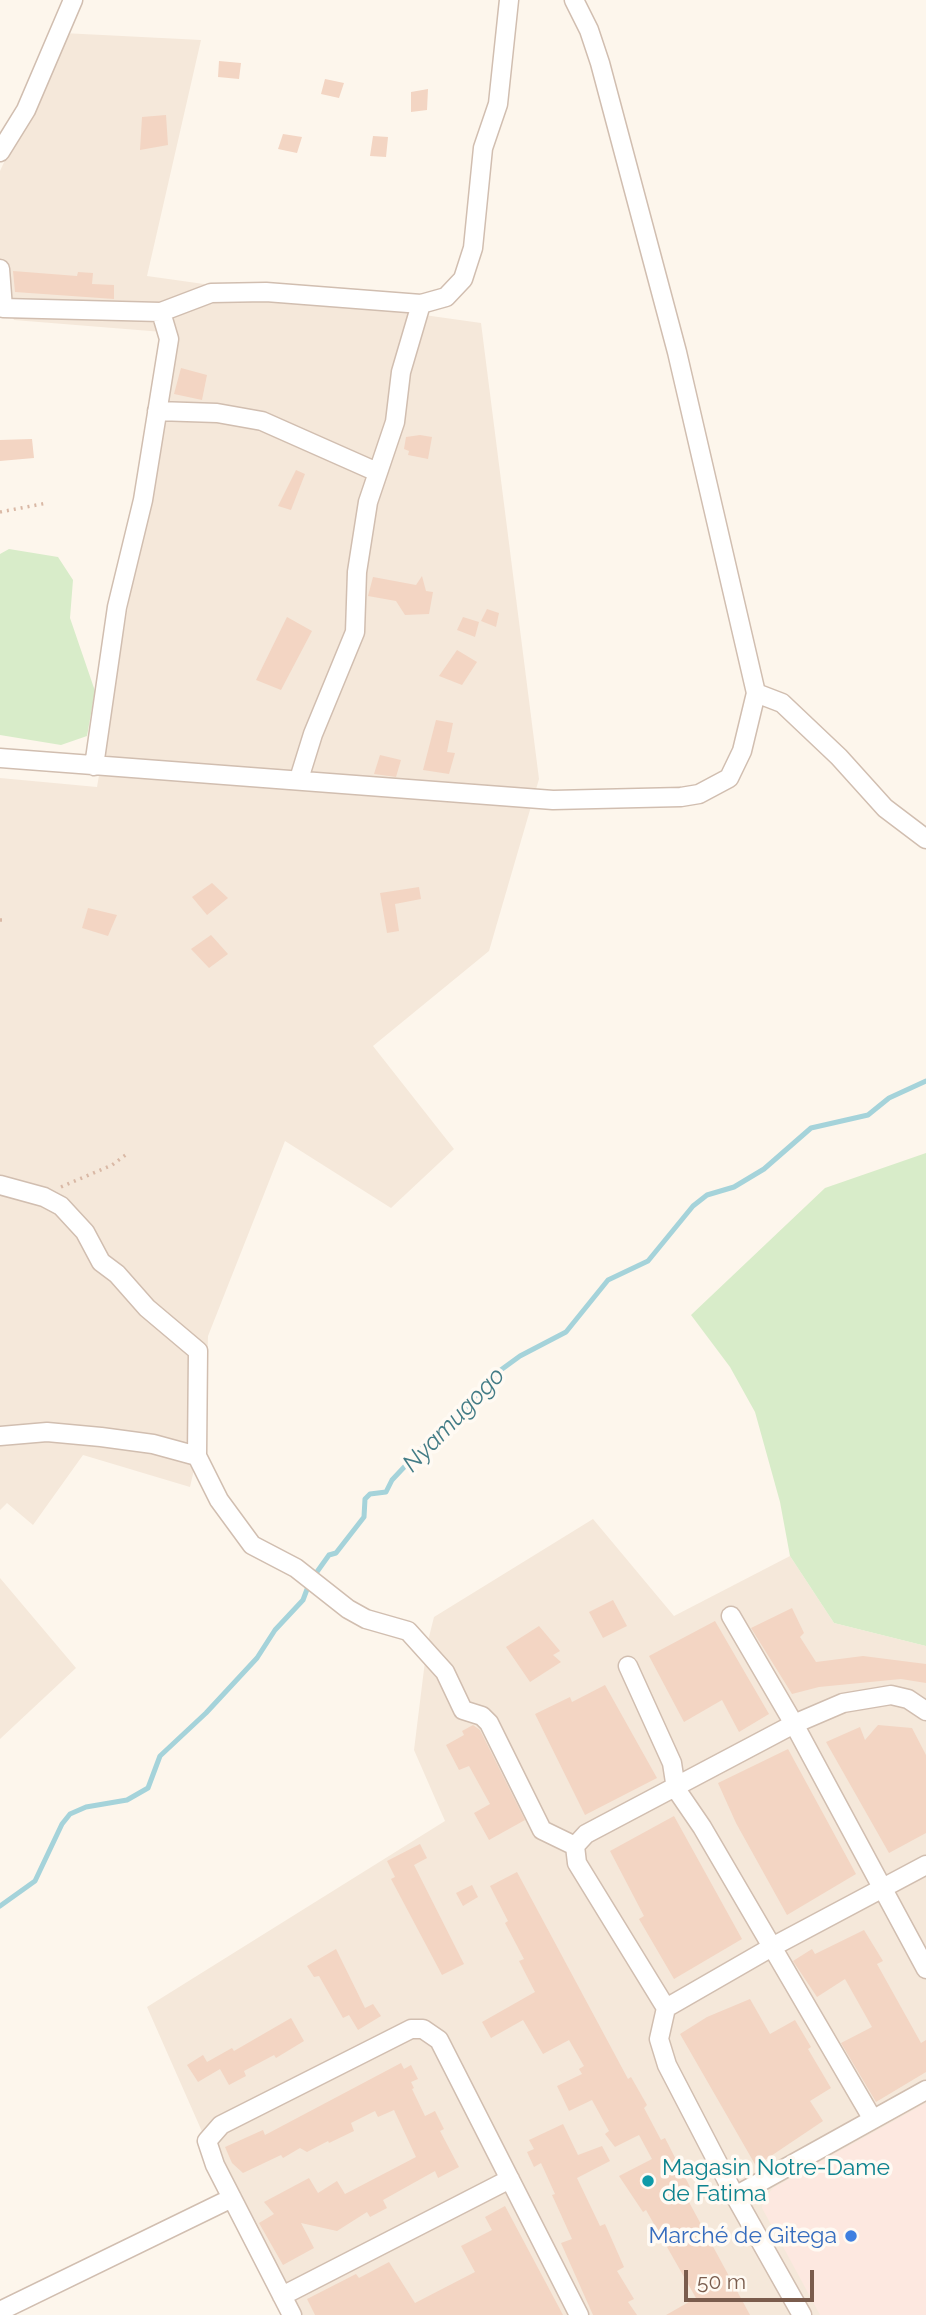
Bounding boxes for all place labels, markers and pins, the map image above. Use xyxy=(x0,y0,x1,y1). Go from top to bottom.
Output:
place label: Magasin Notre-Dame de Fatima xyxy=(662,2154,890,2208)
marker: Magasin Notre-Dame de Fatima xyxy=(640,2173,656,2189)
place label: Marché de Gitega xyxy=(648,2222,837,2250)
marker: Marché de Gitega xyxy=(843,2228,859,2244)

